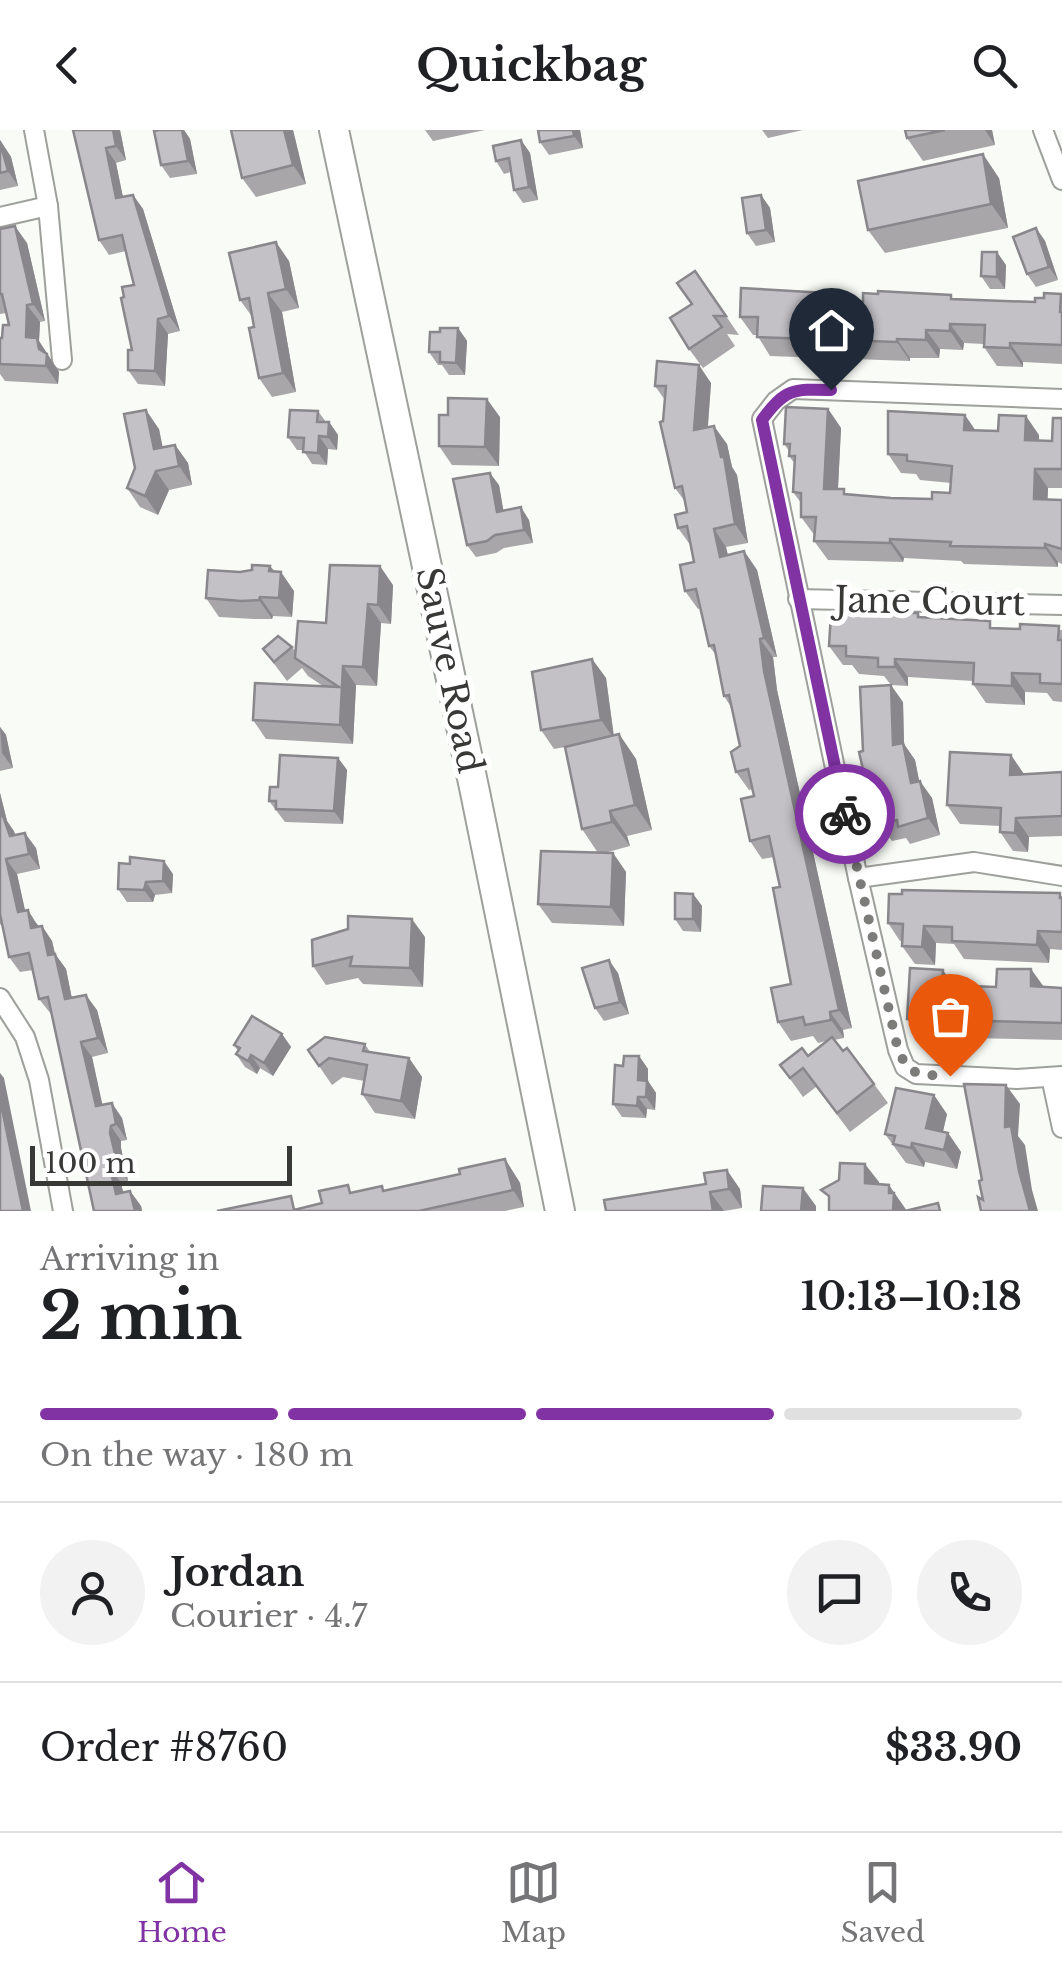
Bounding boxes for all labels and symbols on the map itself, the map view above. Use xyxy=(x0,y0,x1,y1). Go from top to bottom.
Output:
pin xyxy=(789,288,874,391)
street label: Sauve Road xyxy=(407,563,493,777)
street label: Jane Court xyxy=(830,578,1026,624)
courier xyxy=(795,764,895,864)
pin xyxy=(908,974,993,1077)
scale bar xyxy=(30,1141,292,1186)

